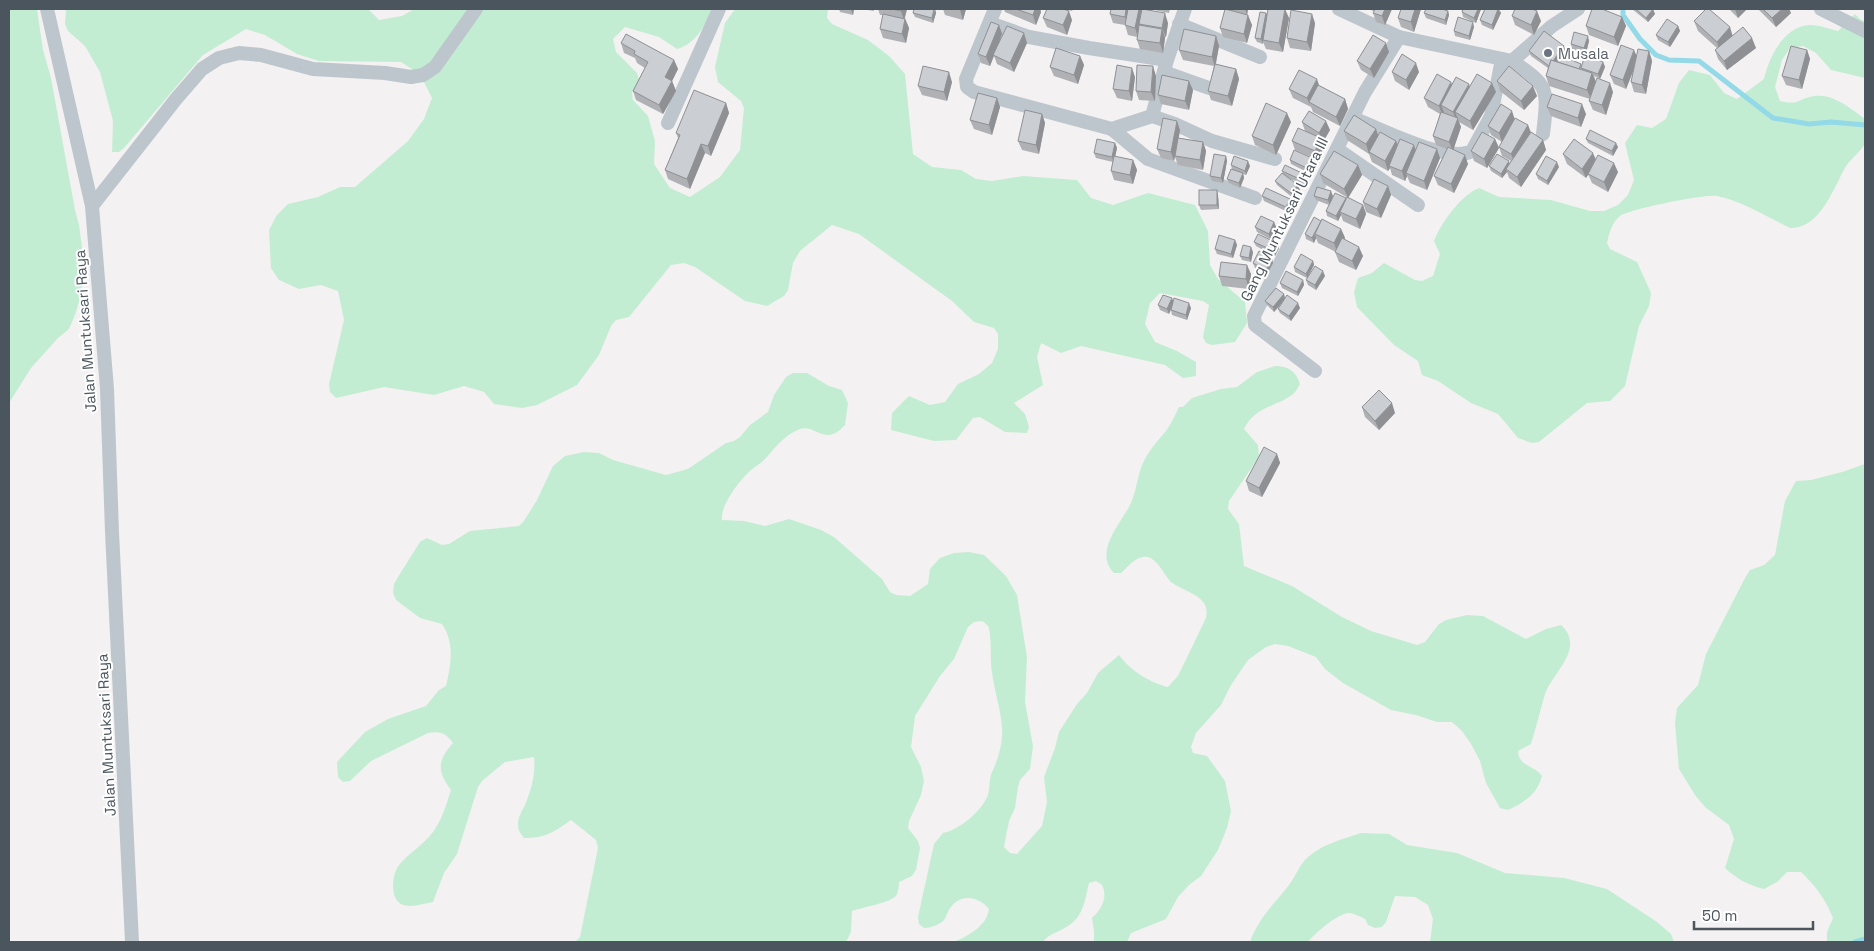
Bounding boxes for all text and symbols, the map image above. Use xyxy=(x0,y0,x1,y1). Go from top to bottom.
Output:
place label: Musala xyxy=(1558,44,1609,63)
marker: Musala xyxy=(1542,47,1554,59)
street label: Gang Muntuksari Utara III xyxy=(1236,134,1332,304)
street label: Jalan Muntuksari Raya xyxy=(70,249,100,413)
street label: Jalan Muntuksari Raya xyxy=(92,653,120,817)
scale bar xyxy=(1694,898,1813,930)
text: 50 m xyxy=(1702,906,1737,925)

